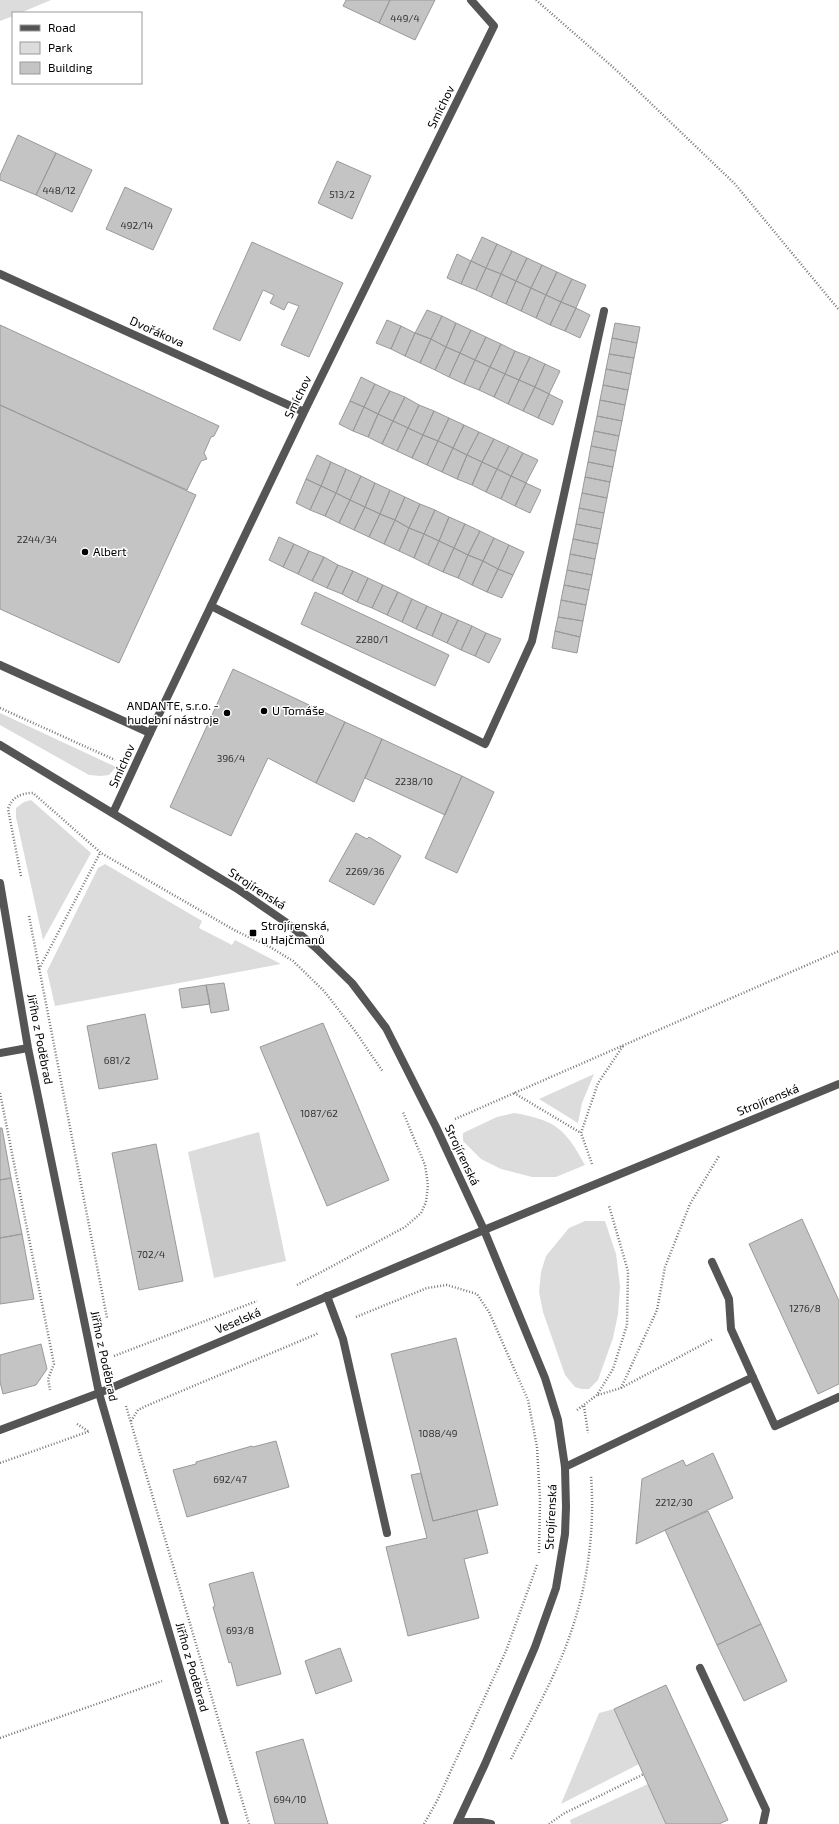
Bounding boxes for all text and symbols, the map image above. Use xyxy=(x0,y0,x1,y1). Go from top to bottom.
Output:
legend xyxy=(12,12,142,84)
house number: 449/4 xyxy=(390,12,420,24)
text: Road xyxy=(48,20,76,34)
text: Park xyxy=(48,40,73,54)
text: Building xyxy=(48,60,93,74)
street label: Smíchov xyxy=(424,82,457,130)
house number: 448/12 xyxy=(42,184,76,196)
house number: 513/2 xyxy=(329,188,355,200)
house number: 492/14 xyxy=(121,219,153,231)
street label: Dvořákova xyxy=(128,313,187,349)
street label: Smíchov xyxy=(281,372,314,420)
house number: 2244/34 xyxy=(17,533,57,545)
place label: Albert xyxy=(93,544,127,558)
marker: Albert xyxy=(80,547,90,557)
house number: 2280/1 xyxy=(356,633,388,645)
place label: ANDANTE, s.r.o. - hudební nástroje xyxy=(127,698,219,727)
place label: U Tomáše xyxy=(272,703,324,717)
marker: U Tomáše xyxy=(259,706,269,716)
marker: ANDANTE, s.r.o. - hudební nástroje xyxy=(222,708,232,718)
street label: Smíchov xyxy=(105,741,137,790)
house number: 396/4 xyxy=(217,752,245,764)
house number: 2238/10 xyxy=(395,775,433,787)
street label: Strojírenská xyxy=(226,864,289,913)
house number: 2269/36 xyxy=(345,865,385,877)
place label: Strojírenská, u Hajčmanů xyxy=(261,918,329,947)
marker: Strojírenská, u Hajčmanů xyxy=(248,928,258,938)
street label: Jiřího z Poděbrad xyxy=(25,992,57,1085)
house number: 681/2 xyxy=(104,1054,131,1066)
street label: Strojírenská xyxy=(735,1080,801,1119)
house number: 1087/62 xyxy=(300,1107,338,1119)
street label: Strojírenská xyxy=(442,1122,483,1188)
house number: 702/4 xyxy=(137,1248,165,1260)
house number: 1276/8 xyxy=(789,1302,821,1314)
street label: Veselská xyxy=(213,1304,263,1336)
street label: Jiřího z Poděbrad xyxy=(89,1309,121,1402)
house number: 1088/49 xyxy=(418,1427,458,1439)
house number: 692/47 xyxy=(213,1473,247,1485)
street label: Strojírenská xyxy=(541,1484,560,1550)
house number: 2212/30 xyxy=(655,1496,693,1508)
street label: Jiřího z Poděbrad xyxy=(173,1620,212,1713)
house number: 693/8 xyxy=(226,1624,254,1636)
house number: 694/10 xyxy=(274,1793,306,1805)

